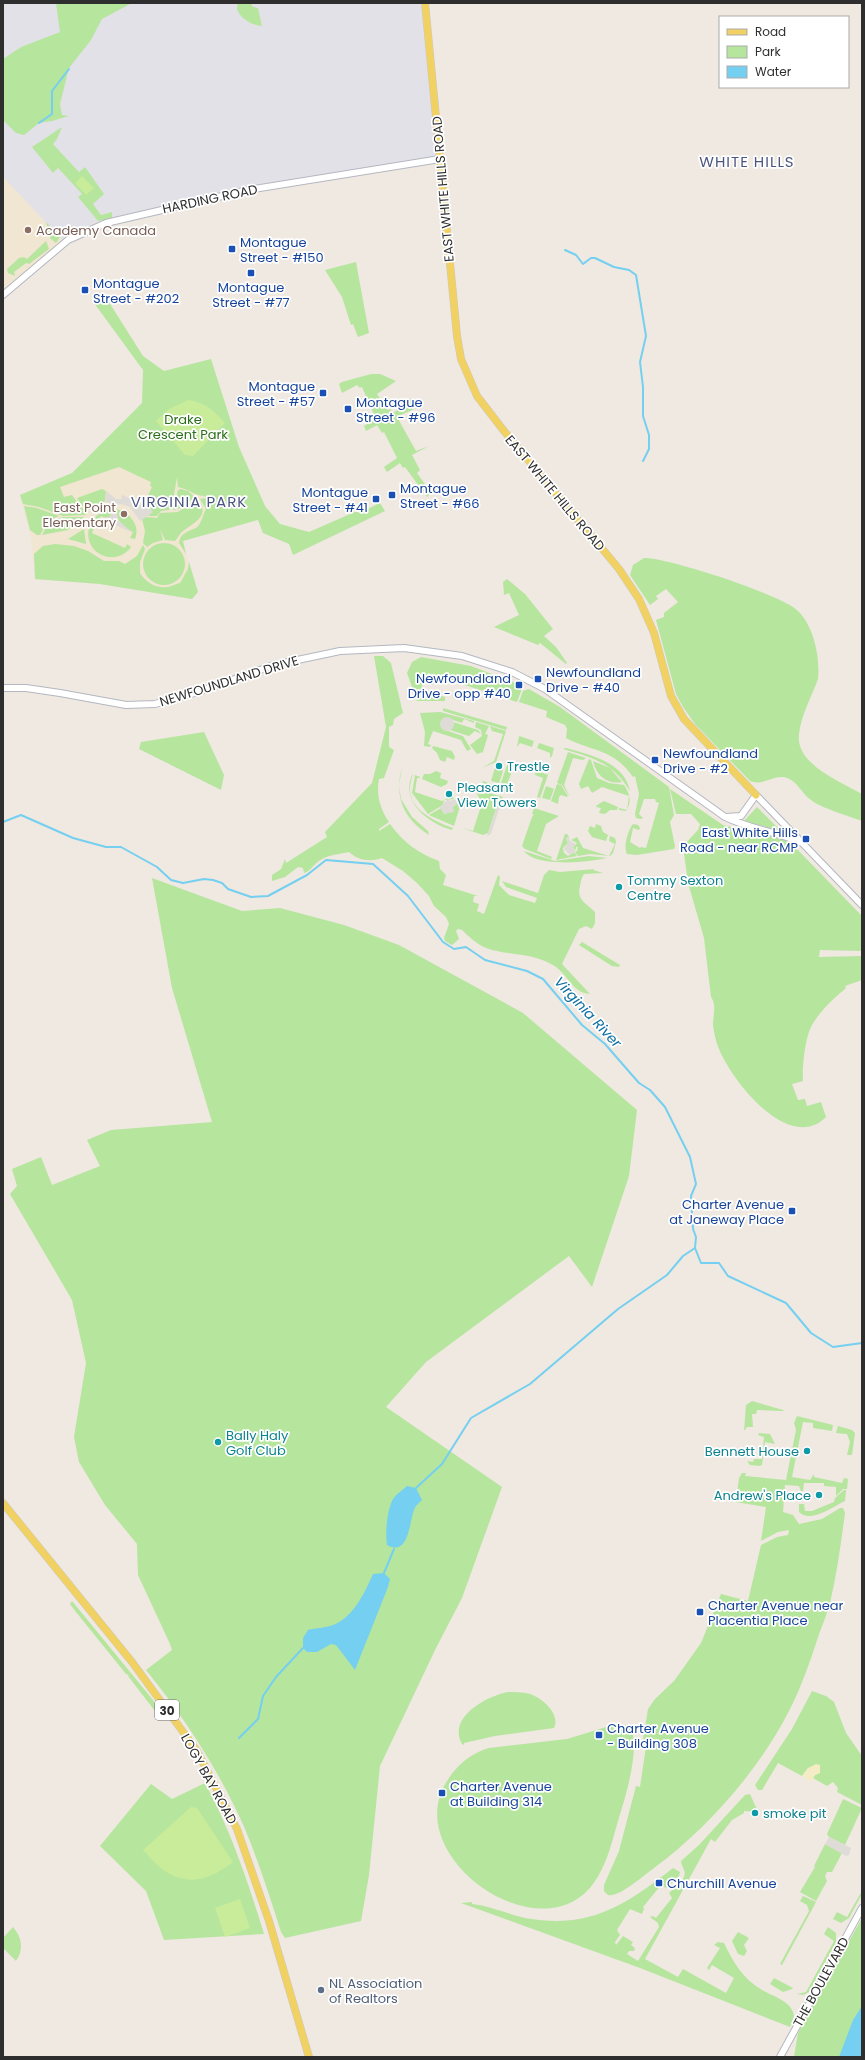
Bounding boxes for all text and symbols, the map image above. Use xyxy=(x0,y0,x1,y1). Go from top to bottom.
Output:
legend xyxy=(719,16,849,88)
text: Road xyxy=(755,23,786,40)
text: Park xyxy=(755,43,782,60)
text: Water xyxy=(755,63,792,80)
street label: EAST WHITE HILLS ROAD xyxy=(427,115,459,263)
district label: WHITE HILLS xyxy=(699,151,795,172)
street label: HARDING ROAD xyxy=(161,180,259,218)
place label: Academy Canada xyxy=(36,221,156,240)
marker: Academy Canada xyxy=(23,225,33,235)
place label: Montague Street - #150 xyxy=(240,233,324,267)
marker: Montague Street - #150 xyxy=(227,244,237,254)
marker: Montague Street - #77 xyxy=(246,268,256,278)
place label: Montague Street - #202 xyxy=(93,274,179,308)
place label: Montague Street - #77 xyxy=(212,278,290,312)
marker: Montague Street - #202 xyxy=(80,285,90,295)
place label: Montague Street - #57 xyxy=(237,377,315,411)
marker: Montague Street - #57 xyxy=(318,388,328,398)
place label: Montague Street - #96 xyxy=(356,393,436,427)
marker: Montague Street - #96 xyxy=(343,404,353,414)
park label: Drake Crescent Park xyxy=(138,410,228,444)
street label: EAST WHITE HILLS ROAD xyxy=(501,431,609,555)
place label: Montague Street - #66 xyxy=(400,479,480,513)
place label: Montague Street - #41 xyxy=(293,483,368,517)
marker: Montague Street - #66 xyxy=(387,490,397,500)
district label: VIRGINIA PARK xyxy=(131,491,247,512)
marker: Montague Street - #41 xyxy=(371,494,381,504)
place label: East Point Elementary xyxy=(43,498,117,532)
marker: East Point Elementary xyxy=(119,509,129,519)
street label: NEWFOUNDLAND DRIVE xyxy=(157,651,301,711)
place label: Newfoundland Drive - #40 xyxy=(546,663,641,697)
place label: Newfoundland Drive - opp #40 xyxy=(408,669,511,703)
marker: Newfoundland Drive - #40 xyxy=(533,674,543,684)
marker: Newfoundland Drive - opp #40 xyxy=(514,680,524,690)
place label: Newfoundland Drive - #2 xyxy=(663,744,758,778)
marker: Newfoundland Drive - #2 xyxy=(650,755,660,765)
place label: Trestle xyxy=(507,757,550,776)
marker: Trestle xyxy=(494,761,504,771)
place label: Pleasant View Towers xyxy=(457,778,537,812)
marker: Pleasant View Towers xyxy=(444,789,454,799)
place label: East White Hills Road - near RCMP xyxy=(680,823,798,857)
marker: East White Hills Road - near RCMP xyxy=(801,834,811,844)
place label: Tommy Sexton Centre xyxy=(627,871,723,905)
marker: Tommy Sexton Centre xyxy=(614,882,624,892)
water label: Virginia River xyxy=(550,972,627,1053)
place label: Charter Avenue at Janeway Place xyxy=(669,1195,784,1229)
marker: Charter Avenue at Janeway Place xyxy=(787,1206,797,1216)
place label: Bally Haly Golf Club xyxy=(226,1426,289,1460)
marker: Bally Haly Golf Club xyxy=(213,1437,223,1447)
place label: Bennett House xyxy=(705,1442,799,1461)
marker: Bennett House xyxy=(802,1446,812,1456)
place label: Andrew's Place xyxy=(714,1486,811,1505)
marker: Andrew's Place xyxy=(814,1490,824,1500)
place label: Charter Avenue near Placentia Place xyxy=(708,1596,844,1630)
marker: Charter Avenue near Placentia Place xyxy=(695,1607,705,1617)
road number: 30 xyxy=(155,1700,179,1720)
place label: Charter Avenue - Building 308 xyxy=(607,1719,709,1753)
street label: LOGY BAY ROAD xyxy=(176,1730,242,1828)
marker: Charter Avenue - Building 308 xyxy=(594,1730,604,1740)
place label: Charter Avenue at Building 314 xyxy=(450,1777,552,1811)
marker: Charter Avenue at Building 314 xyxy=(437,1788,447,1798)
place label: smoke pit xyxy=(763,1804,827,1823)
marker: smoke pit xyxy=(750,1808,760,1818)
place label: Churchill Avenue xyxy=(667,1874,777,1893)
marker: Churchill Avenue xyxy=(654,1878,664,1888)
street label: THE BOULEVARD xyxy=(788,1934,854,2030)
place label: NL Association of Realtors xyxy=(329,1974,422,2008)
marker: NL Association of Realtors xyxy=(316,1985,326,1995)

